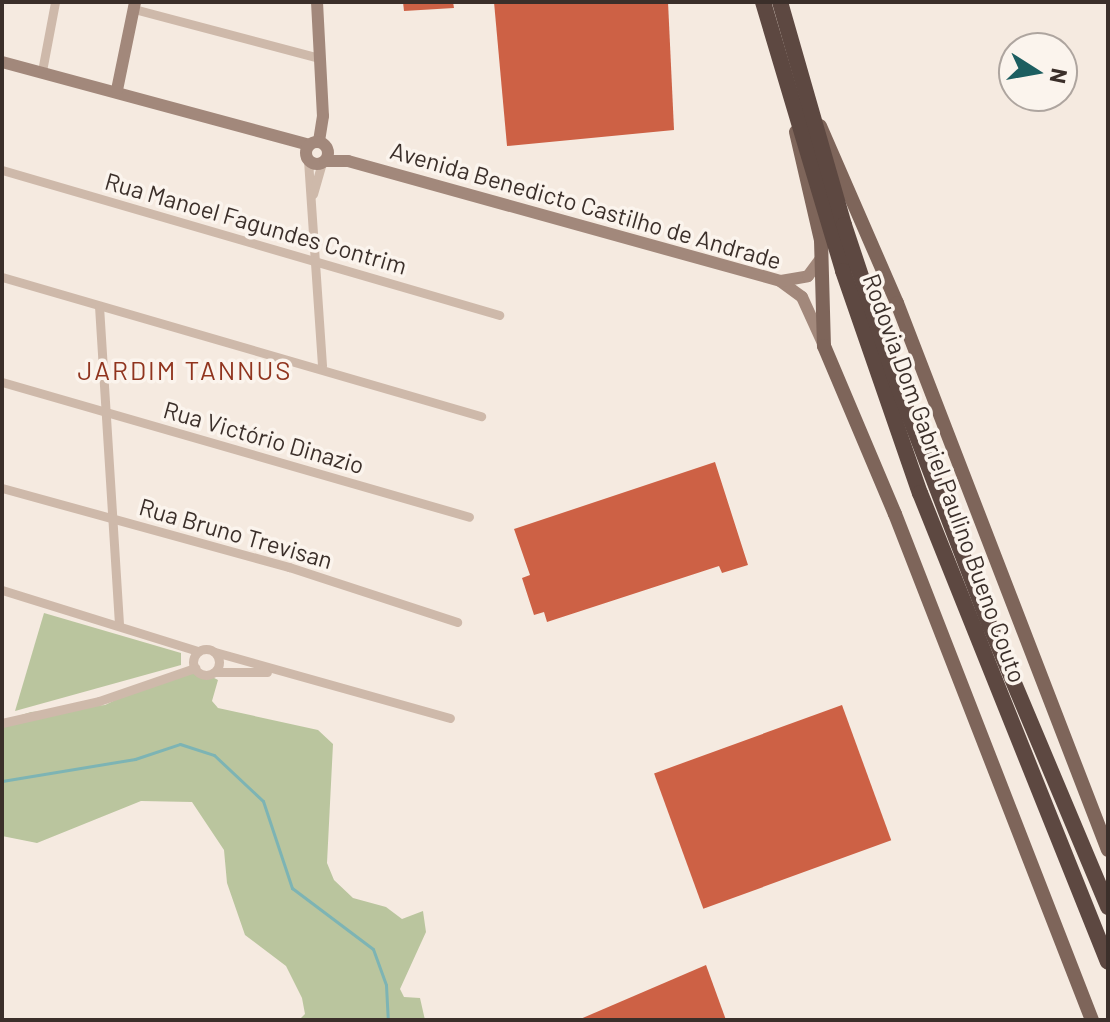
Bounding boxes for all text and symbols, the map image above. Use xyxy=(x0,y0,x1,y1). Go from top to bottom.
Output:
north arrow xyxy=(998,32,1078,112)
text: N xyxy=(1045,67,1074,86)
street label: Avenida Benedicto Castilho de Andrade xyxy=(387,135,785,275)
street label: Rua Manoel Fagundes Contrim xyxy=(102,166,410,280)
street label: Rodovia Dom Gabriel Paulino Bueno Couto xyxy=(857,270,1033,686)
district label: JARDIM TANNUS xyxy=(77,354,293,386)
street label: Rua Victório Dinazio xyxy=(160,395,368,479)
street label: Rua Bruno Trevisan xyxy=(136,492,336,574)

